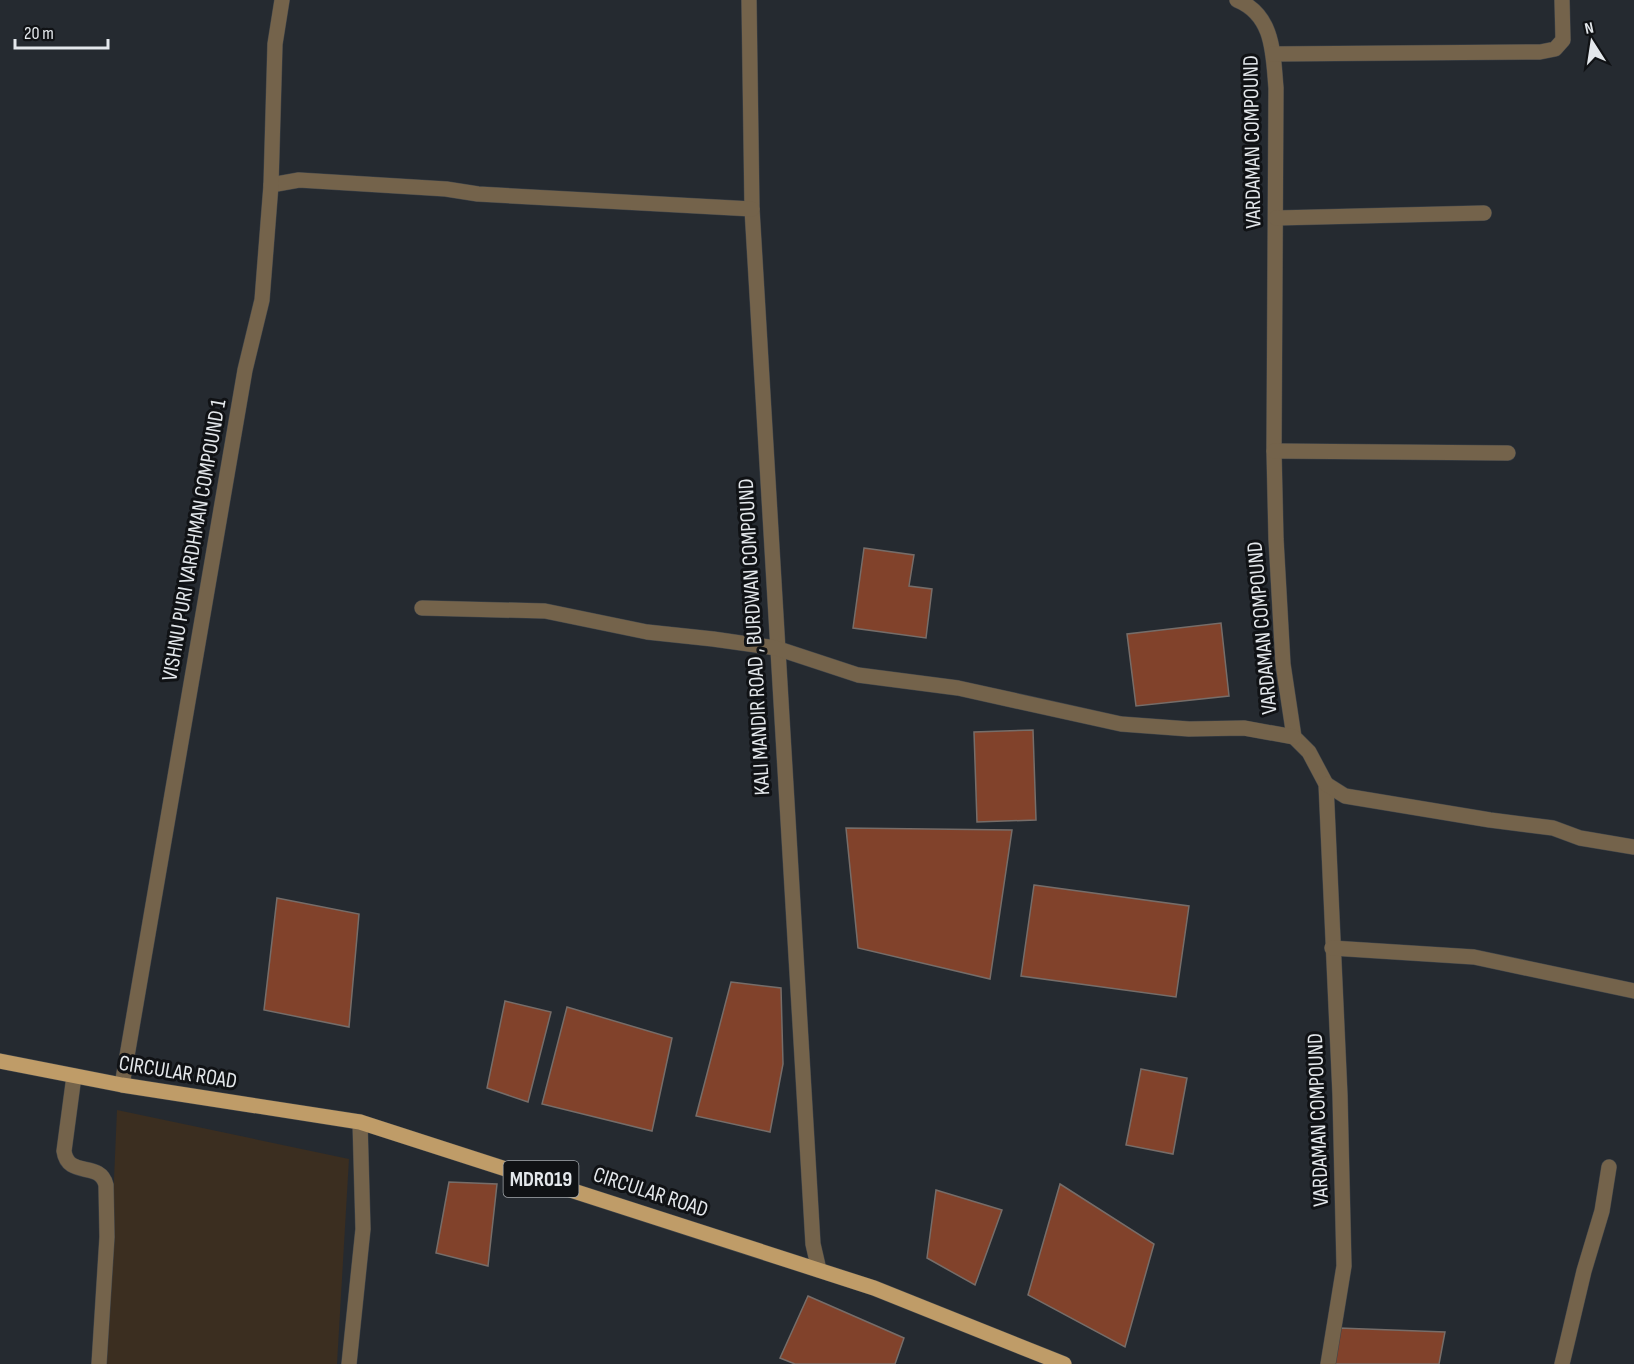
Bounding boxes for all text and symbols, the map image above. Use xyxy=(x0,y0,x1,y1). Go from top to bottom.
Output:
scale bar xyxy=(15,12,108,50)
north arrow xyxy=(1562,12,1622,72)
text: N xyxy=(1583,19,1595,39)
text: 20 m xyxy=(24,23,54,44)
street label: VARDAMAN COMPOUND xyxy=(1237,55,1268,229)
street label: VISHNU PURI VARDHMAN COMPOUND 1 xyxy=(156,397,233,683)
street label: KALI MANDIR ROAD , BURDWAN COMPOUND xyxy=(733,478,776,796)
street label: VARDAMAN COMPOUND xyxy=(1241,540,1284,715)
street label: VARDAMAN COMPOUND xyxy=(1302,1033,1335,1207)
street label: CIRCULAR ROAD xyxy=(117,1050,239,1095)
road number: MDR019 xyxy=(504,1161,578,1197)
street label: CIRCULAR ROAD xyxy=(590,1161,711,1224)

